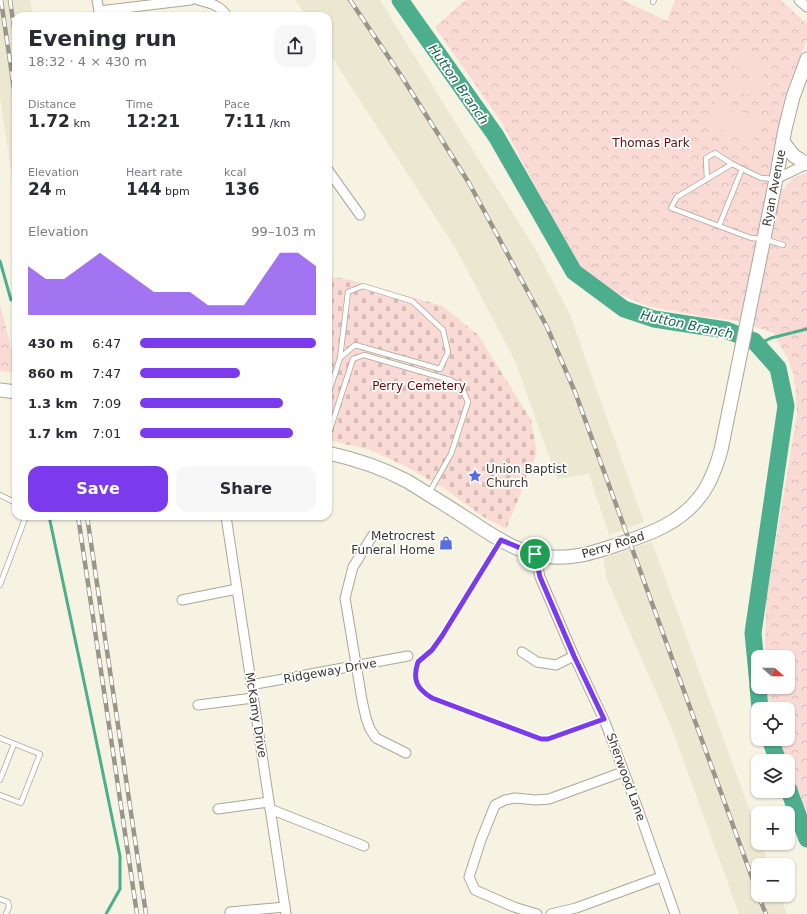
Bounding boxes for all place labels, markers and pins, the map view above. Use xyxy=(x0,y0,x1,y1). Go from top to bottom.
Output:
place label: Union Baptist Church xyxy=(486,462,567,490)
place icon: Union Baptist Church xyxy=(467,468,483,484)
place label: Metrocrest Funeral Home xyxy=(351,529,435,557)
shop icon: Metrocrest Funeral Home xyxy=(438,535,454,551)
pin xyxy=(518,537,552,571)

